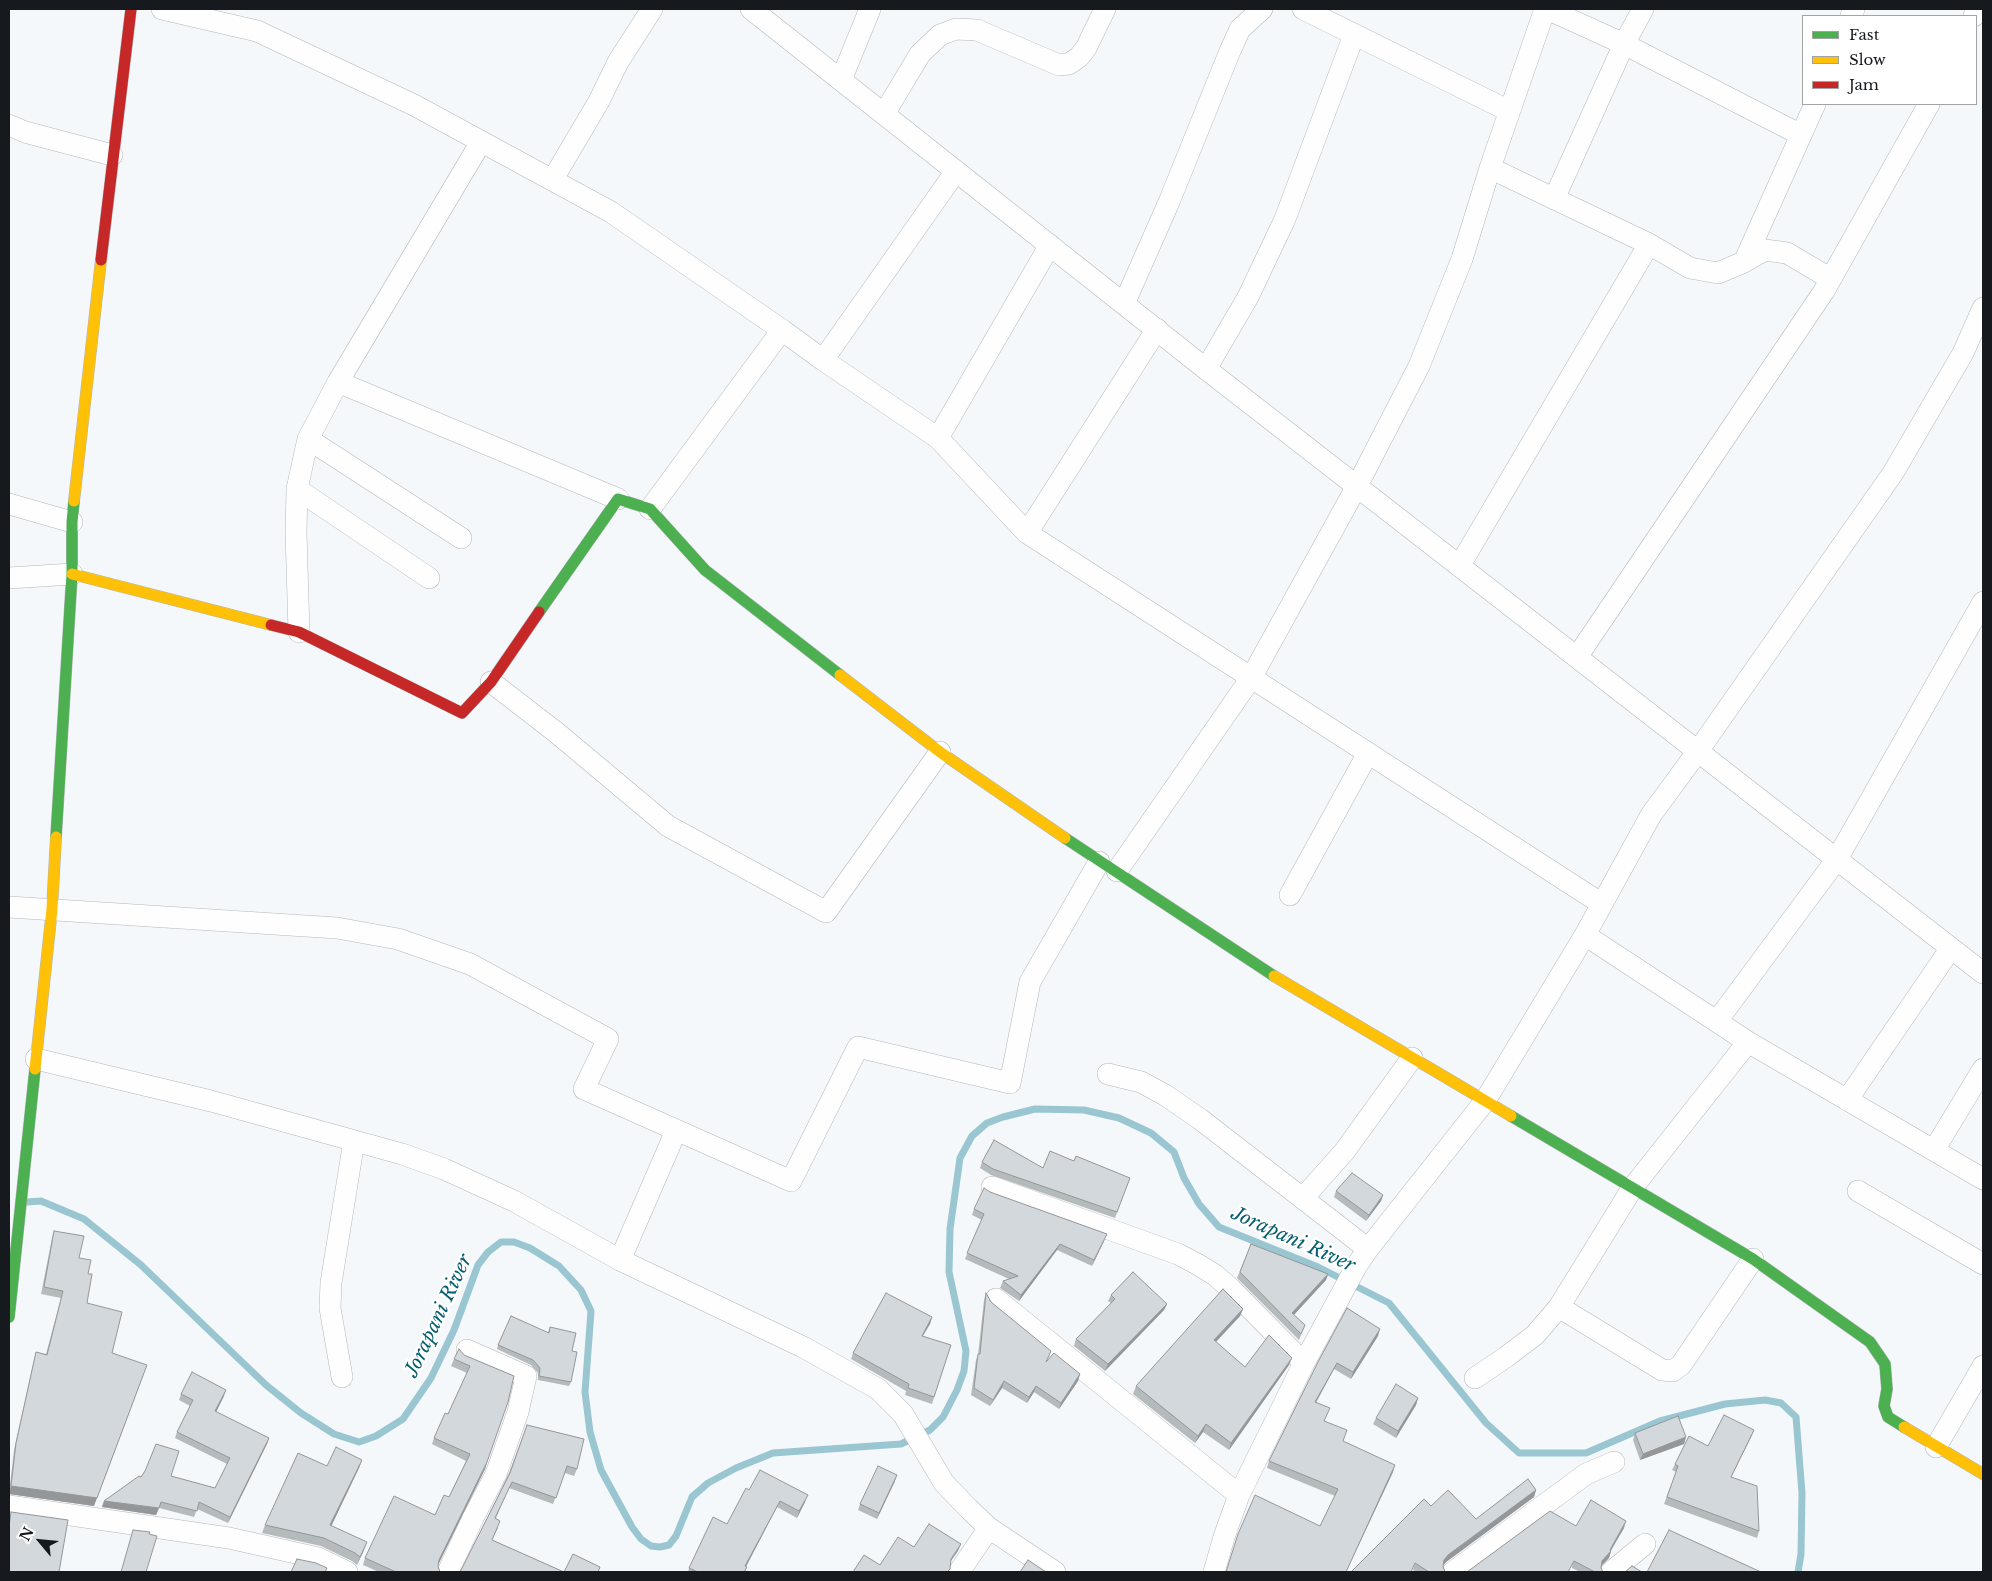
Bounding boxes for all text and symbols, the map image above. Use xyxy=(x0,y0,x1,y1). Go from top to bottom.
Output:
legend xyxy=(1802,15,1977,105)
text: Fast xyxy=(1849,25,1879,44)
text: Slow xyxy=(1849,50,1886,69)
text: Jam xyxy=(1849,75,1879,94)
water label: Jorapani River xyxy=(1228,1203,1358,1277)
water label: Jorapani River xyxy=(401,1251,477,1381)
north arrow xyxy=(15,1516,65,1566)
text: N xyxy=(16,1524,38,1544)

